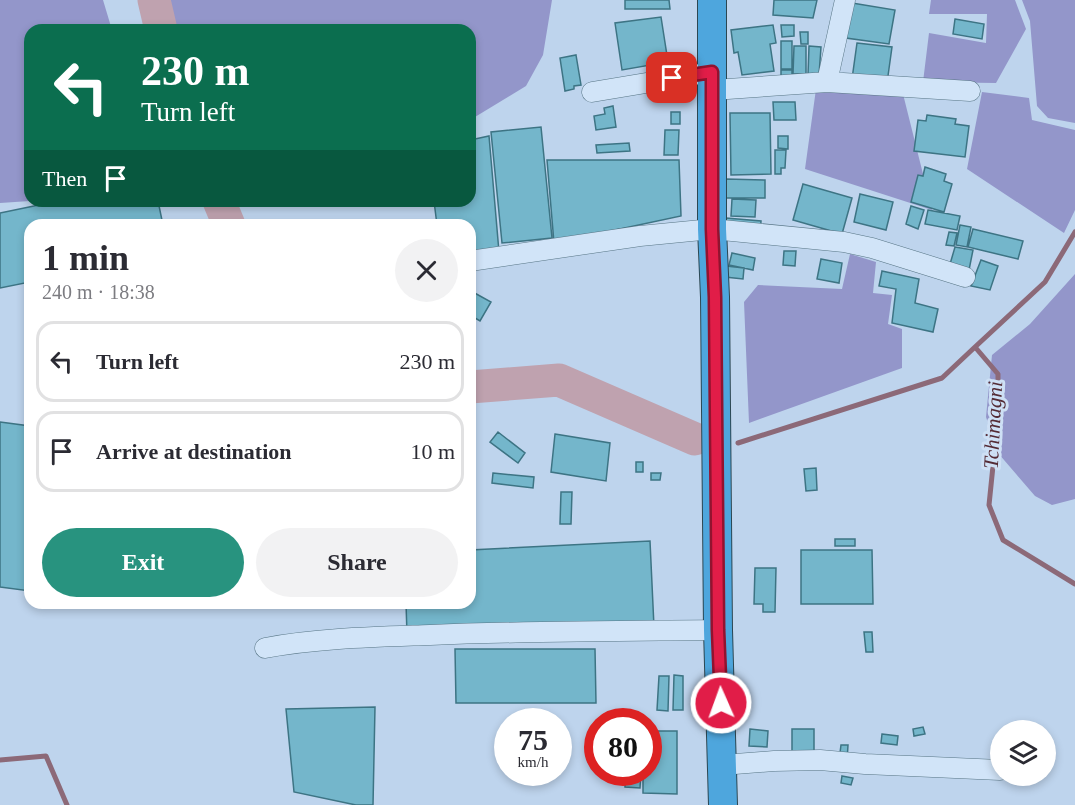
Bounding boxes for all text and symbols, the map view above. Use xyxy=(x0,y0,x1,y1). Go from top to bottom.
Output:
icon: left xyxy=(42,48,120,126)
text: 230 m xyxy=(141,48,250,94)
pin xyxy=(646,52,697,103)
icon: arrive xyxy=(655,61,688,94)
text: Turn left xyxy=(141,97,235,127)
icon: arrive xyxy=(99,162,132,195)
text: Then xyxy=(42,166,87,191)
text: 1 min xyxy=(42,238,129,278)
button: close xyxy=(395,239,458,302)
text: 240 m · 18:38 xyxy=(42,281,155,303)
icon: left xyxy=(45,345,78,378)
text: Turn left xyxy=(96,349,179,374)
text: 230 m xyxy=(399,349,455,374)
water label: Tchimagni xyxy=(979,380,1007,470)
icon: arrive xyxy=(45,435,78,468)
text: Arrive at destination xyxy=(96,439,292,464)
text: 10 m xyxy=(410,439,455,464)
button: Exit xyxy=(42,528,244,597)
button: Share xyxy=(256,528,458,597)
position arrow xyxy=(689,671,753,735)
speed limit sign: 80 xyxy=(584,708,662,786)
map controls xyxy=(990,720,1056,786)
button: layers xyxy=(990,720,1056,786)
text: 75 xyxy=(518,723,548,756)
text: km/h xyxy=(518,754,548,770)

